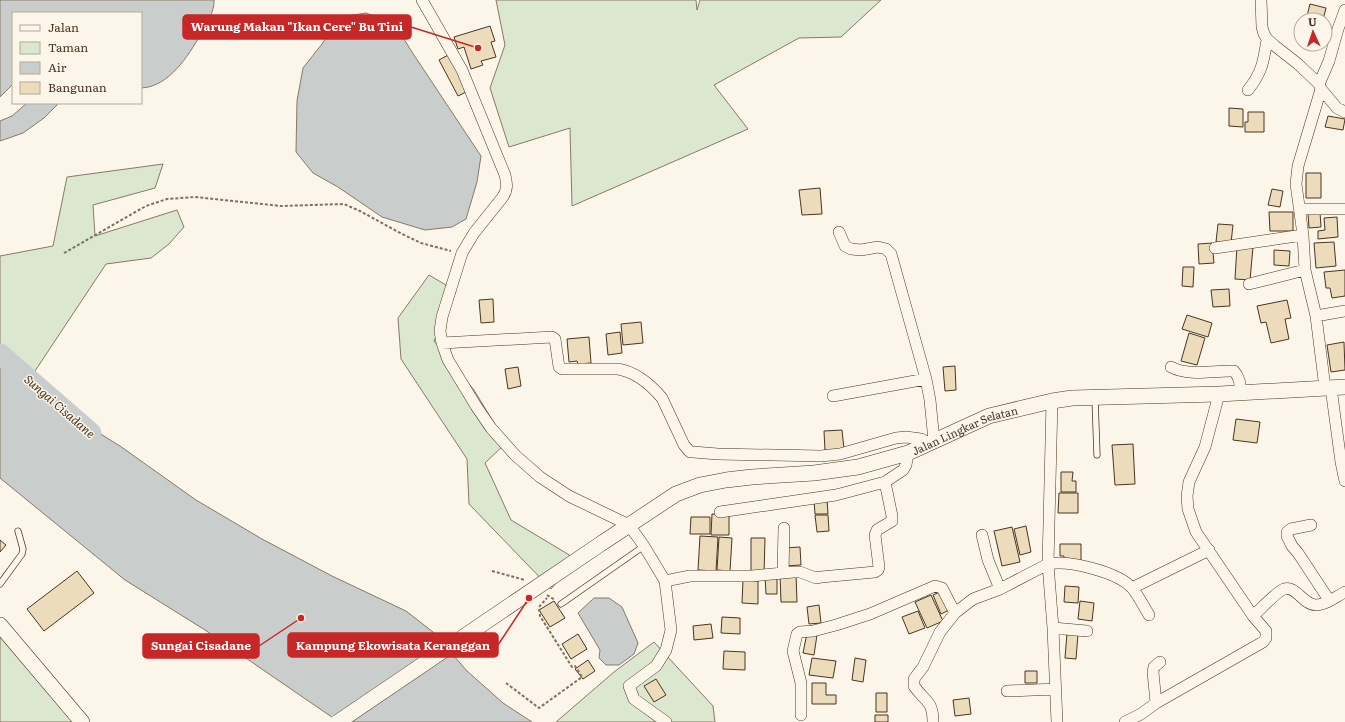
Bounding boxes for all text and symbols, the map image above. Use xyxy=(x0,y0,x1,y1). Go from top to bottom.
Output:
legend xyxy=(12,12,142,104)
north arrow xyxy=(1293,12,1333,52)
text: U xyxy=(1308,13,1318,29)
callout: Warung Makan "Ikan Cere" Bu Tini xyxy=(183,15,411,39)
text: Warung Makan "Ikan Cere" Bu Tini xyxy=(191,17,404,35)
text: Jalan xyxy=(48,18,79,36)
text: Taman xyxy=(48,38,88,56)
text: Air xyxy=(48,58,67,76)
text: Bangunan xyxy=(48,78,107,96)
water label: Sungai Cisadane xyxy=(21,370,100,442)
street label: Jalan Lingkar Selatan xyxy=(909,401,1019,458)
callout: Kampung Ekowisata Keranggan xyxy=(288,633,498,657)
callout: Sungai Cisadane xyxy=(143,634,259,658)
text: Sungai Cisadane xyxy=(151,636,251,654)
text: Kampung Ekowisata Keranggan xyxy=(296,636,491,654)

